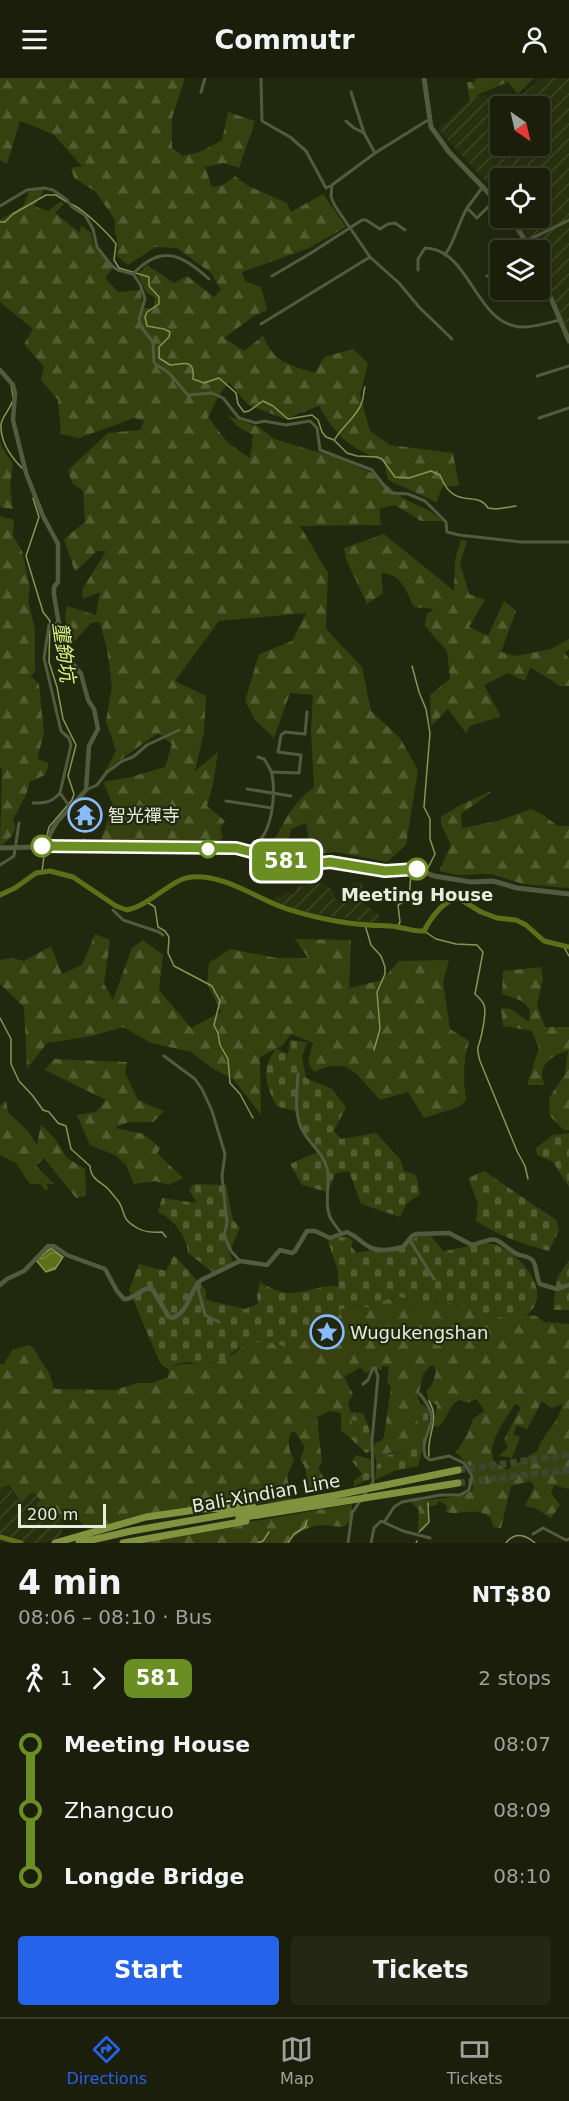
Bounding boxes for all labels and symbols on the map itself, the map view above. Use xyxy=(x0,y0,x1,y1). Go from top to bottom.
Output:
north arrow xyxy=(490,96,550,156)
water label: 壟鉤坑 xyxy=(48,621,80,686)
temple icon: 智光禪寺 xyxy=(67,797,103,833)
place label: 智光禪寺 xyxy=(108,805,180,826)
unlabelled marker xyxy=(31,835,53,857)
unlabelled marker xyxy=(199,840,217,858)
line badge: 581 xyxy=(252,842,320,880)
marker: Meeting House xyxy=(406,858,428,880)
place label: Meeting House xyxy=(341,884,493,905)
place icon: Wugukengshan xyxy=(309,1314,345,1350)
place label: Wugukengshan xyxy=(350,1322,488,1343)
street label: Bali-Xindian Line xyxy=(190,1470,342,1516)
scale bar xyxy=(18,1501,106,1528)

